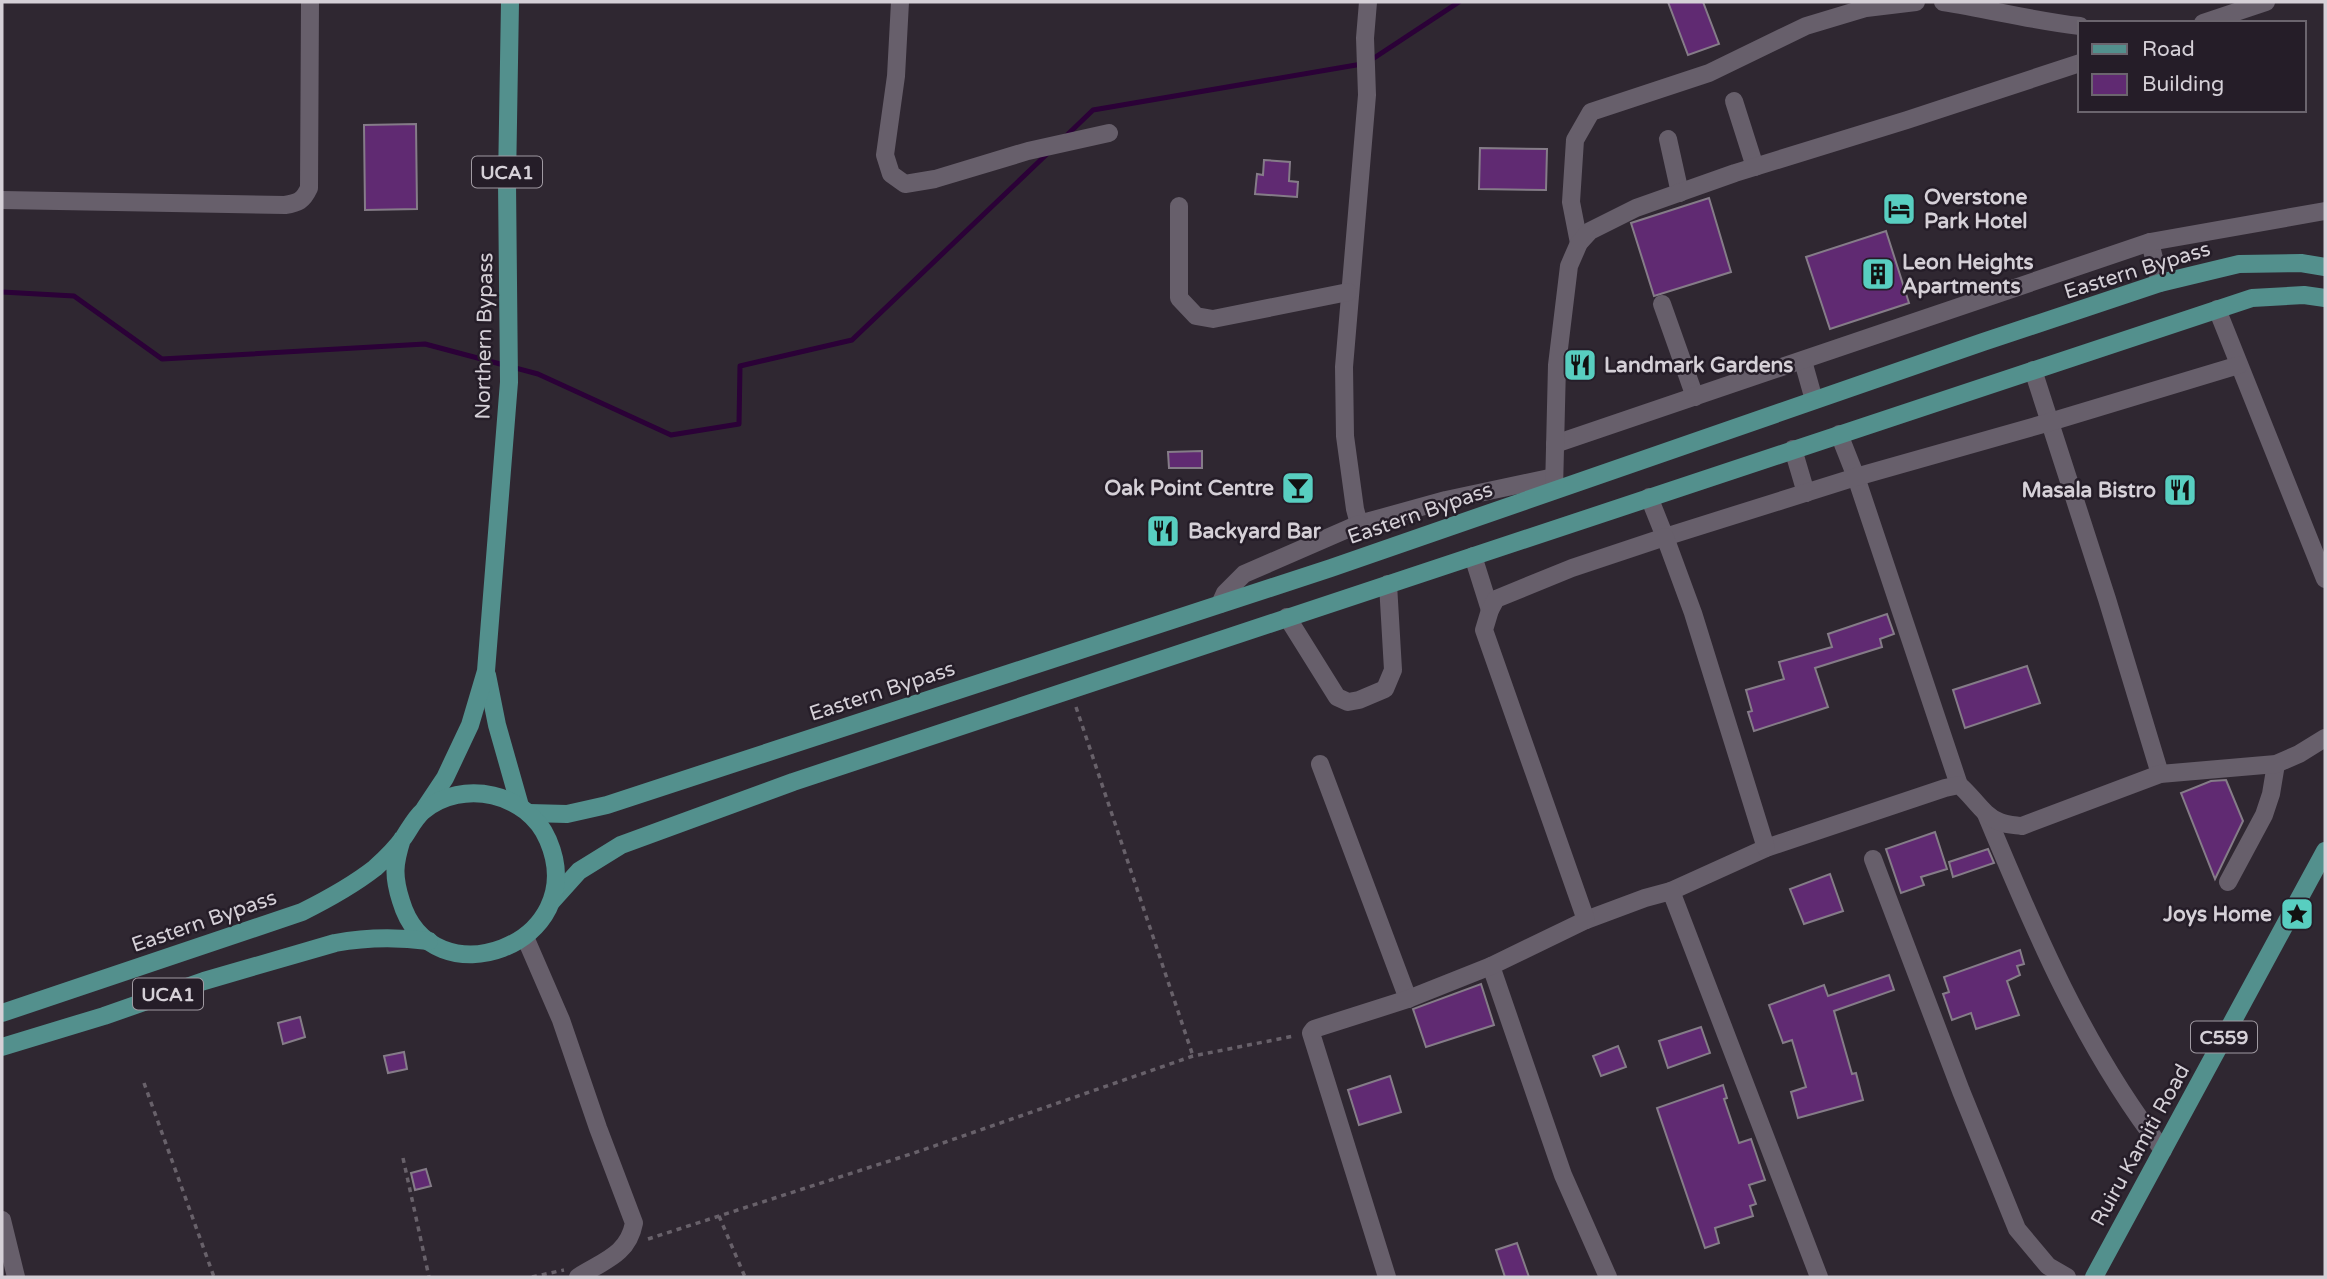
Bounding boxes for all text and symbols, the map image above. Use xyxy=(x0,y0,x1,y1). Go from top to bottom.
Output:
legend xyxy=(2078,21,2306,112)
text: Road xyxy=(2142,37,2195,62)
text: Building xyxy=(2142,72,2224,97)
road number: UCA1 xyxy=(472,156,542,188)
place label: Overstone Park Hotel xyxy=(1924,185,2028,234)
hotel icon: Overstone Park Hotel xyxy=(1880,190,1918,228)
street label: Eastern Bypass xyxy=(2061,236,2213,305)
place label: Leon Heights Apartments xyxy=(1902,250,2034,299)
street label: Northern Bypass xyxy=(471,252,498,420)
building icon: Leon Heights Apartments xyxy=(1859,255,1897,293)
restaurant icon: Landmark Gardens xyxy=(1561,346,1599,384)
place label: Landmark Gardens xyxy=(1604,353,1793,378)
bar icon: Oak Point Centre xyxy=(1279,469,1317,507)
restaurant icon: Masala Bistro xyxy=(2161,471,2199,509)
place label: Oak Point Centre xyxy=(1104,476,1274,501)
street label: Eastern Bypass xyxy=(1344,477,1496,550)
place label: Masala Bistro xyxy=(2021,478,2156,503)
restaurant icon: Backyard Bar xyxy=(1144,512,1182,550)
place label: Backyard Bar xyxy=(1188,519,1322,544)
street label: Eastern Bypass xyxy=(806,656,958,727)
street label: Eastern Bypass xyxy=(128,885,280,958)
place icon: Joys Home xyxy=(2278,895,2316,933)
place label: Joys Home xyxy=(2162,902,2272,927)
road number: UCA1 xyxy=(133,978,203,1010)
road number: C559 xyxy=(2191,1021,2257,1052)
street label: Ruiru Kamiti Road xyxy=(2086,1060,2195,1231)

